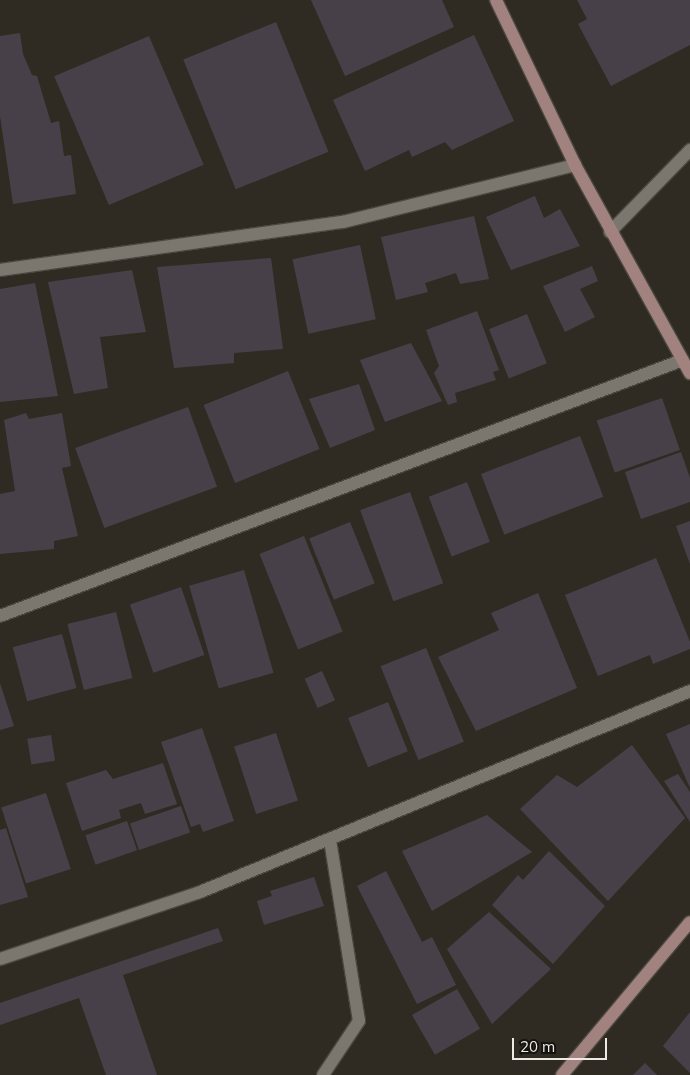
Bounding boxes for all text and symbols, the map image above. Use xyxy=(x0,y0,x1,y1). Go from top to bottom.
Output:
scale bar xyxy=(515,1028,610,1060)
text: 20 m xyxy=(520,1037,555,1056)

